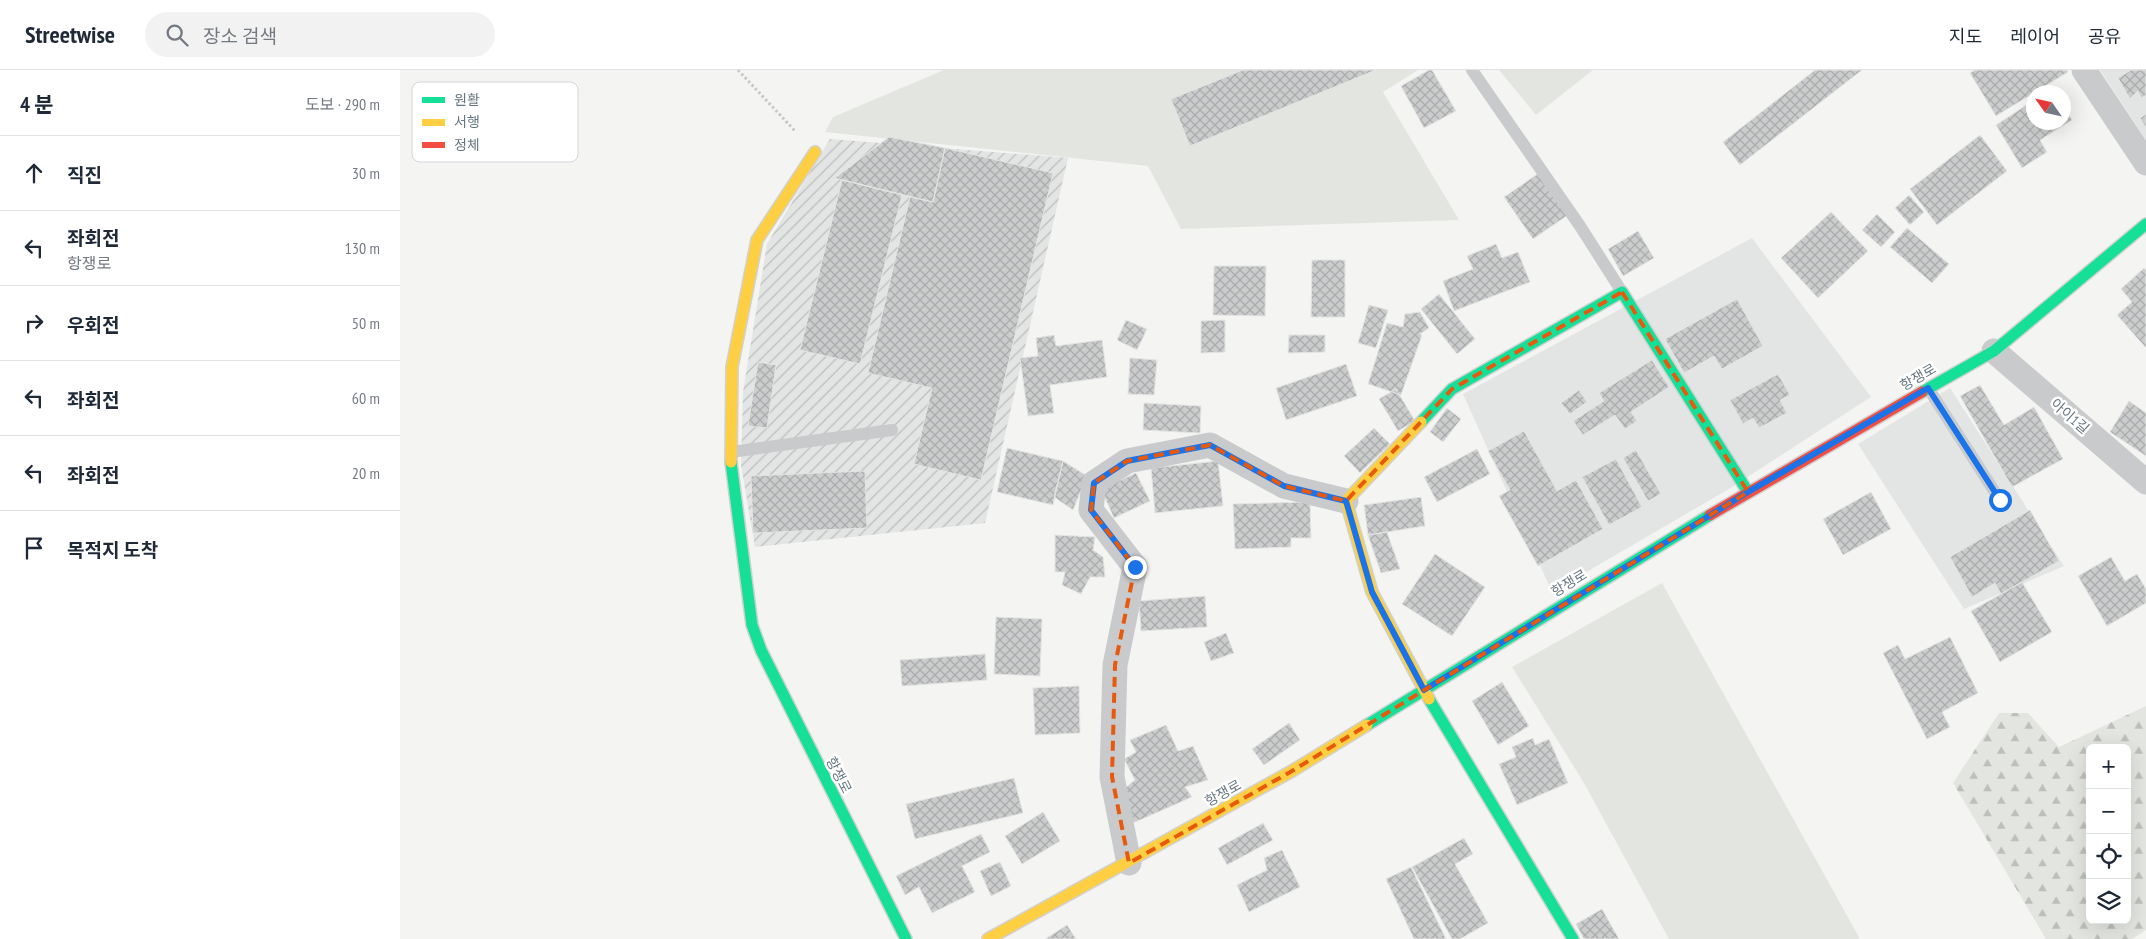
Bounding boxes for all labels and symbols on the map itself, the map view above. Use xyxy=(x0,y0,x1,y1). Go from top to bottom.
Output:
legend xyxy=(412,82,578,162)
north arrow xyxy=(2026,85,2071,130)
text: 원활 xyxy=(454,91,480,109)
text: 서행 xyxy=(454,113,480,131)
text: 정체 xyxy=(454,136,480,154)
street label: 항쟁로 xyxy=(1897,359,1939,394)
street label: 아이1길 xyxy=(2047,394,2093,438)
route start xyxy=(1989,489,2012,512)
route end xyxy=(1124,556,1147,579)
street label: 항쟁로 xyxy=(1548,565,1590,601)
street label: 항쟁로 xyxy=(822,754,856,796)
street label: 항쟁로 xyxy=(1202,776,1244,810)

